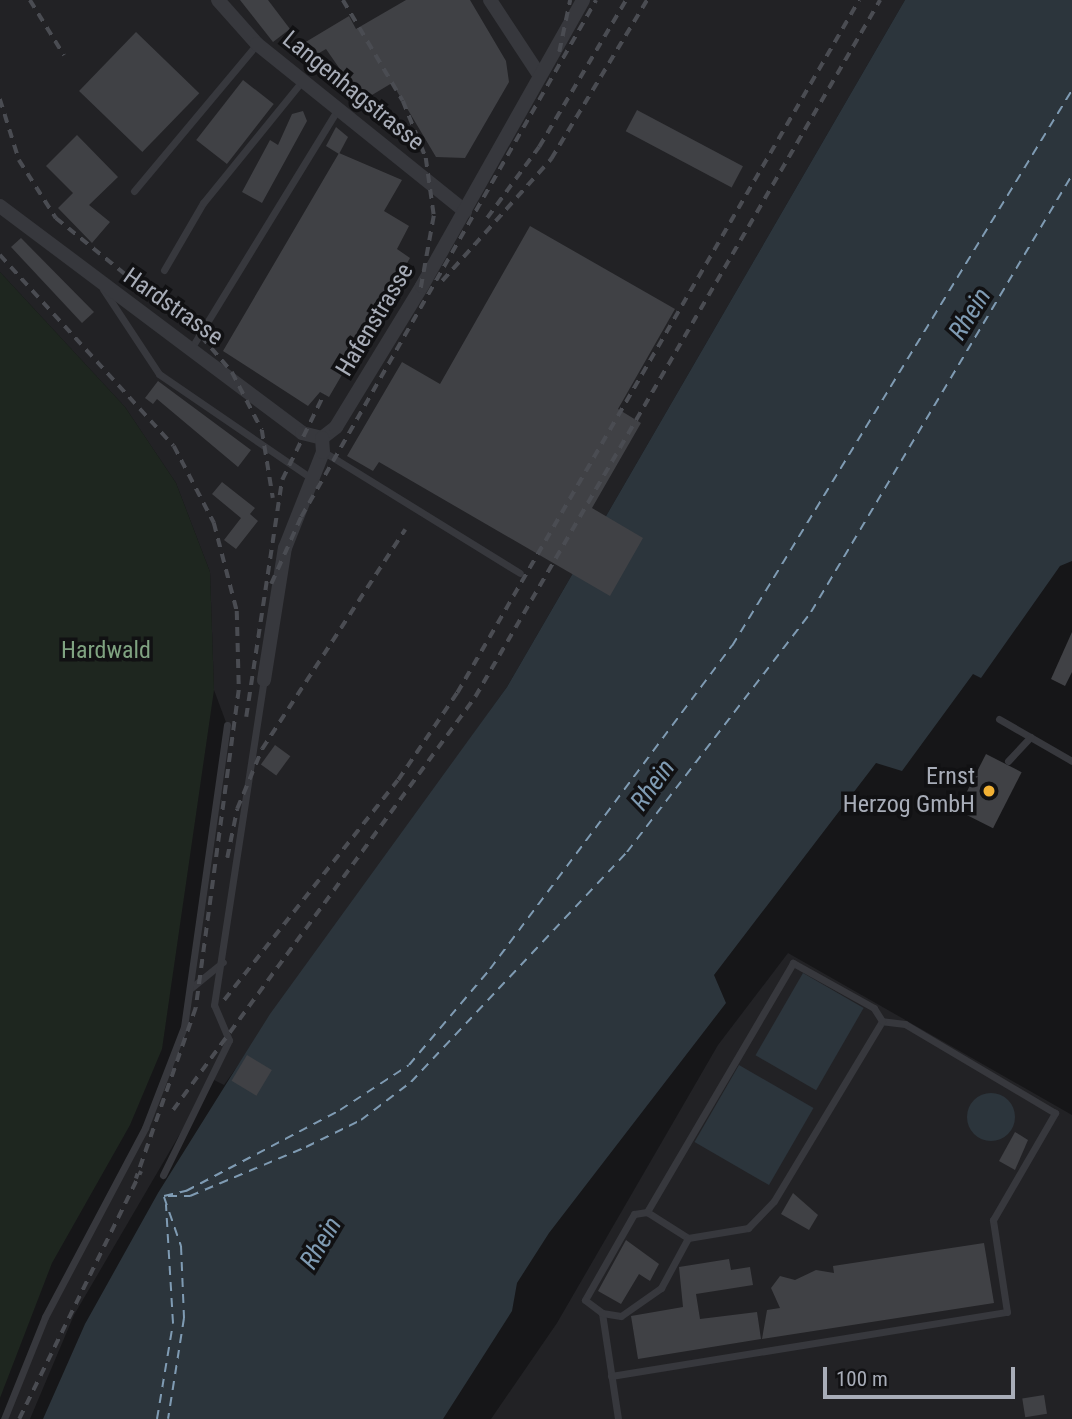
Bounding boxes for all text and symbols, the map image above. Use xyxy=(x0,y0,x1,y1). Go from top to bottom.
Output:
street label: Langenhagstrasse xyxy=(276,25,430,157)
street label: Hafenstrasse xyxy=(330,259,420,381)
street label: Hardstrasse xyxy=(118,262,228,352)
water label: Rhein xyxy=(942,282,998,346)
park label: Hardwald xyxy=(61,637,151,665)
water label: Rhein xyxy=(624,753,682,817)
place label: Ernst Herzog GmbH xyxy=(843,763,975,819)
marker: Ernst Herzog GmbH xyxy=(981,783,997,799)
water label: Rhein xyxy=(293,1211,349,1275)
scale bar xyxy=(827,1352,1020,1396)
text: 100 m xyxy=(836,1367,888,1391)

